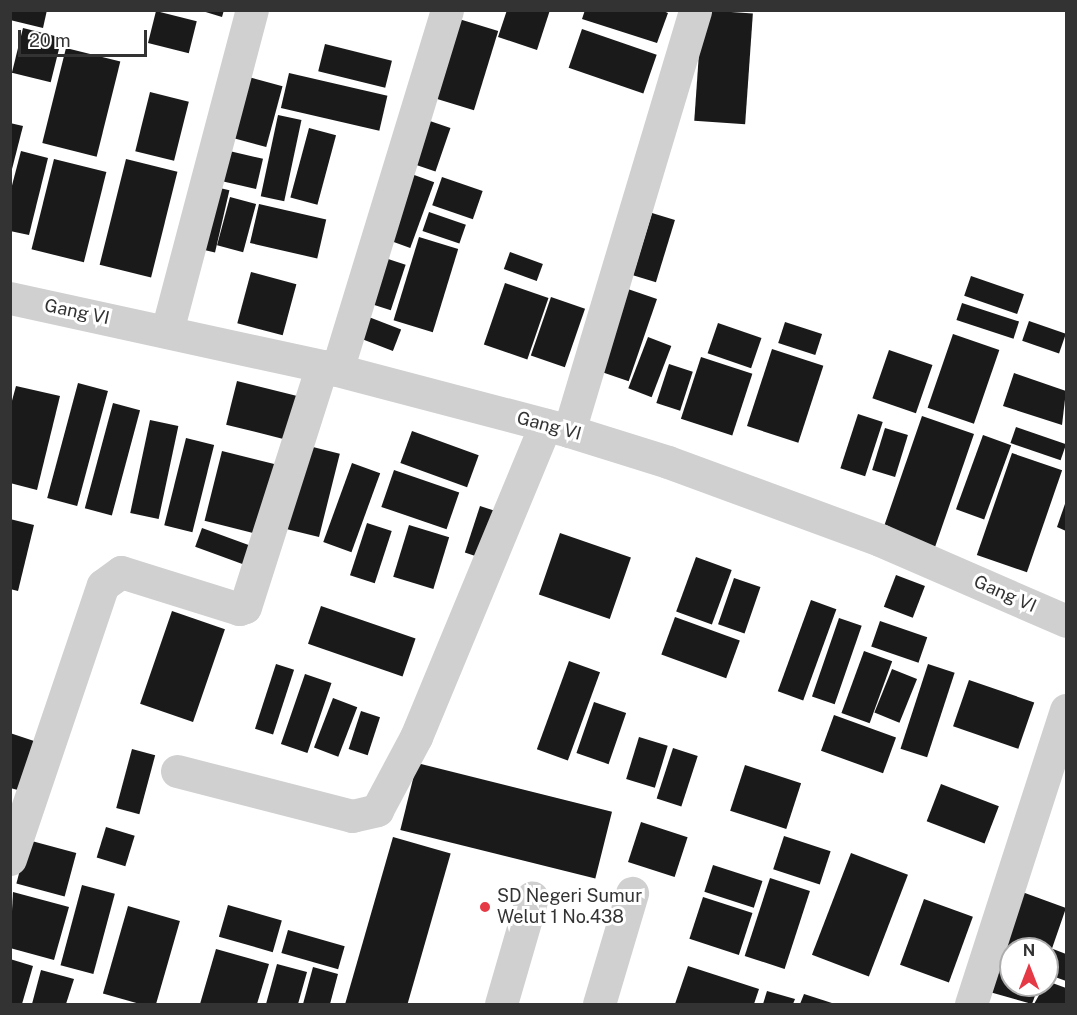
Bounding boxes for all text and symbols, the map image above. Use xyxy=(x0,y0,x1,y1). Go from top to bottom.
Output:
scale bar xyxy=(21,18,150,56)
text: 20 m xyxy=(29,30,71,51)
street label: Gang VI xyxy=(42,295,112,329)
street label: Gang VI xyxy=(514,407,584,445)
street label: Gang VI xyxy=(970,571,1040,617)
place label: SD Negeri Sumur Welut 1 No.438 xyxy=(497,886,642,928)
marker: SD Negeri Sumur Welut 1 No.438 xyxy=(478,900,492,914)
north arrow xyxy=(999,937,1059,997)
text: N xyxy=(1023,941,1035,960)

